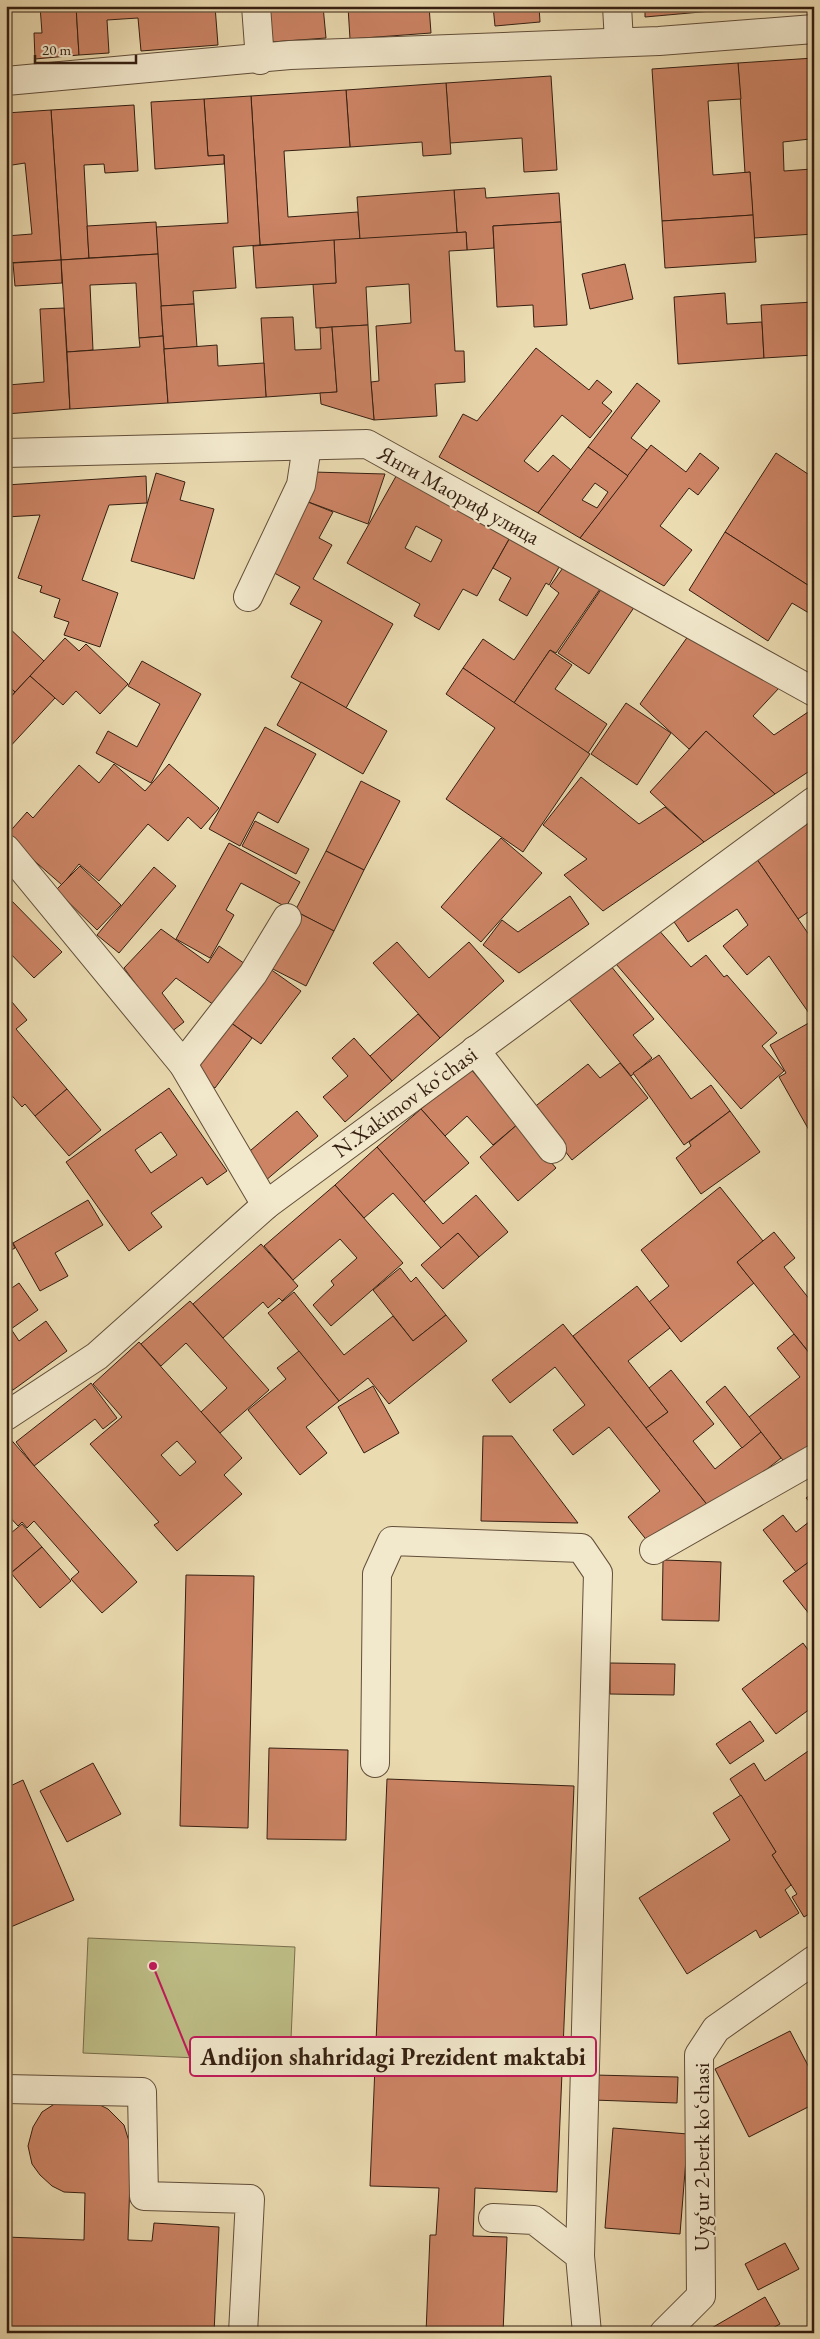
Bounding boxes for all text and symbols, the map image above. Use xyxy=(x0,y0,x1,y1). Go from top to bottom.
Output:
scale bar xyxy=(35,32,136,64)
text: 20 m xyxy=(42,40,71,59)
street label: Янги Маориф улица xyxy=(372,438,545,552)
street label: N.Xakimov koʻchasi xyxy=(327,1040,483,1164)
callout: Andijon shahridagi Prezident maktabi xyxy=(190,2037,596,2076)
text: Andijon shahridagi Prezident maktabi xyxy=(199,2041,586,2073)
street label: Uygʻur 2-berk koʻchasi xyxy=(687,2063,716,2251)

